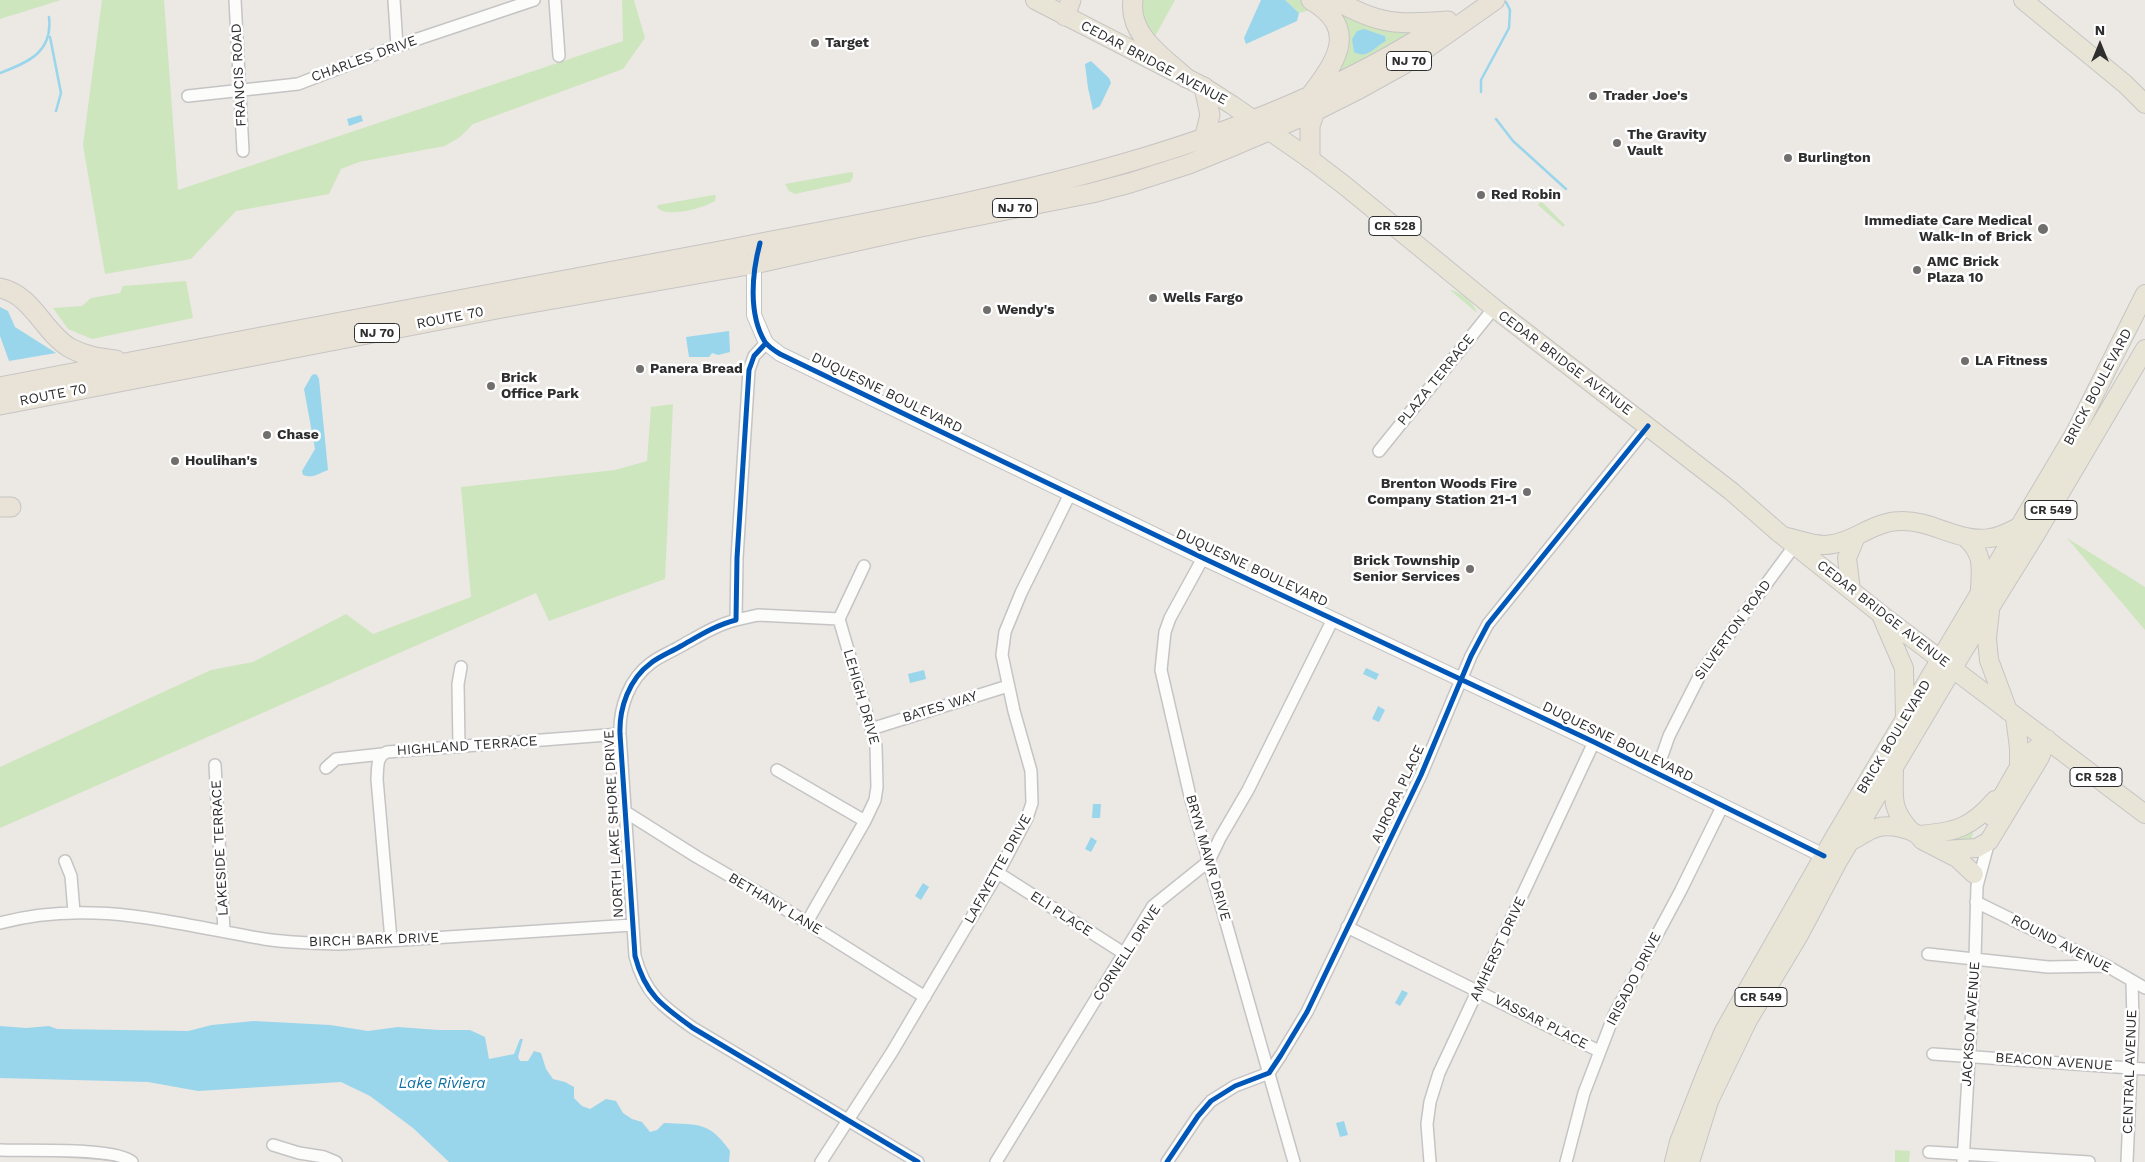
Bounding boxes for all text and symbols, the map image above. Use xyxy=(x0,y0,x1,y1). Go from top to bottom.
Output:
street label: CEDAR BRIDGE AVENUE xyxy=(1078,17,1230,109)
north arrow xyxy=(2075,20,2125,70)
text: N xyxy=(2095,22,2105,38)
street label: FRANCIS ROAD xyxy=(228,23,250,127)
street label: CHARLES DRIVE xyxy=(309,32,419,86)
place label: Target xyxy=(825,35,869,51)
marker: Target xyxy=(809,37,821,49)
road number: NJ 70 xyxy=(1386,51,1432,70)
place label: Trader Joe's xyxy=(1603,88,1688,104)
marker: Trader Joe's xyxy=(1587,90,1599,102)
place label: The Gravity Vault xyxy=(1627,127,1707,160)
marker: The Gravity Vault xyxy=(1611,137,1623,149)
place label: Burlington xyxy=(1798,150,1871,166)
marker: Burlington xyxy=(1782,152,1794,164)
place label: Red Robin xyxy=(1491,187,1561,203)
marker: Red Robin xyxy=(1475,189,1487,201)
road number: NJ 70 xyxy=(992,198,1038,218)
place label: Immediate Care Medical Walk-In of Brick xyxy=(1864,213,2032,246)
road number: CR 528 xyxy=(1369,217,1421,236)
marker: Immediate Care Medical Walk-In of Brick xyxy=(2036,222,2050,236)
place label: AMC Brick Plaza 10 xyxy=(1927,254,1999,286)
marker: AMC Brick Plaza 10 xyxy=(1911,264,1923,276)
place label: Wells Fargo xyxy=(1163,290,1243,306)
marker: Wells Fargo xyxy=(1147,292,1159,304)
place label: Wendy's xyxy=(997,302,1055,318)
street label: ROUTE 70 xyxy=(415,303,485,333)
marker: Wendy's xyxy=(981,304,993,316)
street label: CEDAR BRIDGE AVENUE xyxy=(1495,307,1635,419)
road number: NJ 70 xyxy=(354,323,400,342)
street label: BRICK BOULEVARD xyxy=(2060,326,2136,448)
street label: PLAZA TERRACE xyxy=(1394,331,1478,429)
street label: DUQUESNE BOULEVARD xyxy=(809,349,965,437)
place label: LA Fitness xyxy=(1975,353,2047,369)
marker: LA Fitness xyxy=(1959,355,1971,367)
place label: Panera Bread xyxy=(650,361,743,377)
marker: Panera Bread xyxy=(634,363,646,375)
place label: Brick Office Park xyxy=(501,370,579,402)
street label: ROUTE 70 xyxy=(18,380,88,410)
marker: Brick Office Park xyxy=(485,380,497,392)
place label: Chase xyxy=(277,427,319,443)
marker: Chase xyxy=(261,429,273,441)
place label: Houlihan's xyxy=(185,453,257,469)
marker: Houlihan's xyxy=(169,455,181,467)
place label: Brenton Woods Fire Company Station 21-1 xyxy=(1367,476,1517,508)
marker: Brenton Woods Fire Company Station 21-1 xyxy=(1521,486,1533,498)
road number: CR 549 xyxy=(2025,500,2077,520)
street label: DUQUESNE BOULEVARD xyxy=(1173,525,1331,611)
place label: Brick Township Senior Services xyxy=(1353,553,1460,586)
street label: CEDAR BRIDGE AVENUE xyxy=(1813,557,1953,671)
marker: Brick Township Senior Services xyxy=(1464,563,1476,575)
street label: SILVERTON ROAD xyxy=(1691,577,1775,683)
street label: LEHIGH DRIVE xyxy=(839,647,883,747)
street label: BRICK BOULEVARD xyxy=(1853,677,1935,797)
street label: BATES WAY xyxy=(901,688,979,726)
street label: DUQUESNE BOULEVARD xyxy=(1540,698,1696,786)
street label: NORTH LAKE SHORE DRIVE xyxy=(601,730,627,918)
street label: HIGHLAND TERRACE xyxy=(396,733,538,759)
street label: AURORA PLACE xyxy=(1368,742,1428,846)
road number: CR 528 xyxy=(2070,768,2122,786)
street label: LAKESIDE TERRACE xyxy=(208,780,232,916)
street label: BRYN MAWR DRIVE xyxy=(1182,793,1234,923)
street label: LAFAYETTE DRIVE xyxy=(961,811,1035,927)
street label: BETHANY LANE xyxy=(725,870,825,938)
street label: ELI PLACE xyxy=(1027,888,1095,940)
street label: AMHERST DRIVE xyxy=(1466,894,1530,1004)
street label: CORNELL DRIVE xyxy=(1090,902,1164,1004)
street label: ROUND AVENUE xyxy=(2008,911,2114,977)
street label: BIRCH BARK DRIVE xyxy=(309,929,439,951)
street label: IRISADO DRIVE xyxy=(1603,929,1665,1029)
street label: JACKSON AVENUE xyxy=(1958,961,1984,1087)
road number: CR 549 xyxy=(1735,988,1787,1006)
street label: VASSAR PLACE xyxy=(1491,991,1591,1053)
street label: CENTRAL AVENUE xyxy=(2119,1010,2141,1134)
street label: BEACON AVENUE xyxy=(1995,1050,2113,1074)
water label: Lake Riviera xyxy=(398,1075,486,1093)

